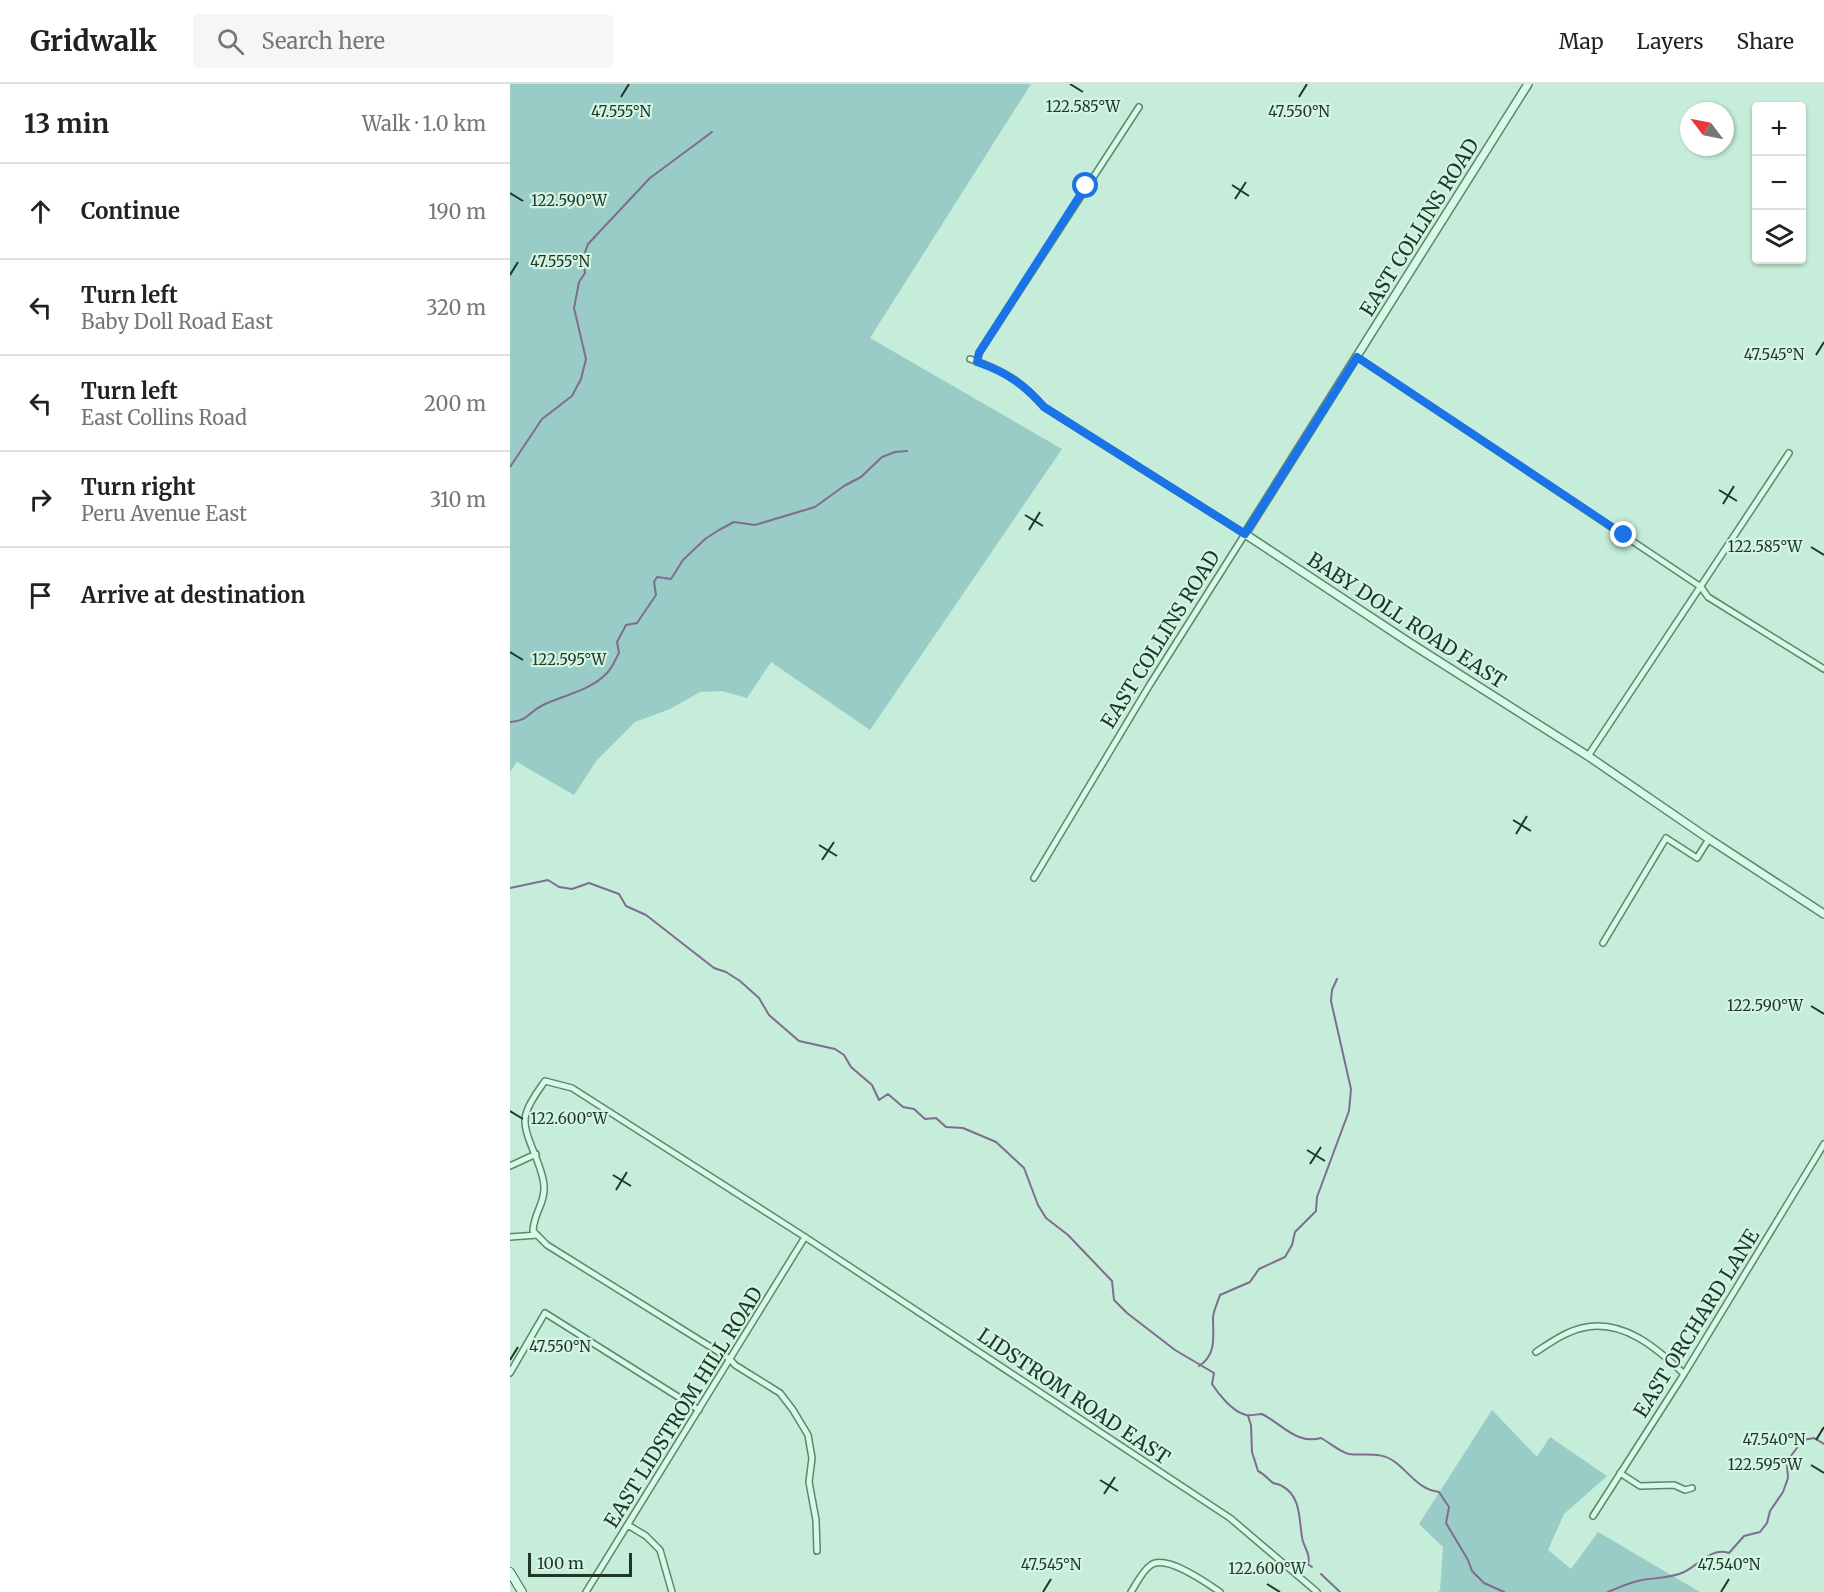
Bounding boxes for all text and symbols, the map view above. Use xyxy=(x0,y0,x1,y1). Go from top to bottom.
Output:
search box xyxy=(193,14,613,68)
text: Gridwalk xyxy=(30,23,157,59)
icon: search xyxy=(214,25,247,58)
text: Search here xyxy=(262,27,385,55)
text: Map xyxy=(1559,28,1604,55)
text: Layers xyxy=(1637,28,1704,55)
text: Share xyxy=(1737,28,1794,55)
text: 122.585°W xyxy=(1046,97,1121,116)
text: 47.555°N xyxy=(591,102,651,121)
text: 47.550°N xyxy=(1268,102,1330,121)
north arrow xyxy=(1680,102,1734,156)
map controls xyxy=(1752,102,1806,264)
button: + xyxy=(1752,102,1806,156)
text: 13 min xyxy=(24,107,109,140)
text: Walk · 1.0 km xyxy=(362,111,486,136)
street label: EAST COLLINS ROAD xyxy=(1354,133,1484,321)
button: − xyxy=(1752,156,1806,210)
route start xyxy=(1072,172,1098,198)
text: 122.590°W xyxy=(531,191,608,210)
icon: ahead xyxy=(24,195,57,228)
text: Continue xyxy=(81,197,180,225)
text: 190 m xyxy=(428,199,486,224)
button: layers xyxy=(1752,210,1806,264)
text: 47.555°N xyxy=(530,252,590,271)
text: Turn left xyxy=(81,281,178,309)
icon: left xyxy=(24,291,57,324)
text: 320 m xyxy=(426,295,486,320)
text: Baby Doll Road East xyxy=(81,309,273,334)
text: 47.545°N xyxy=(1744,345,1805,364)
text: Turn left xyxy=(81,377,178,405)
icon: left xyxy=(24,387,57,420)
text: 200 m xyxy=(424,391,486,416)
text: East Collins Road xyxy=(81,405,247,430)
text: Turn right xyxy=(81,473,195,501)
icon: right xyxy=(24,483,57,516)
text: 310 m xyxy=(430,487,486,512)
text: Peru Avenue East xyxy=(81,501,247,526)
route end xyxy=(1610,521,1636,547)
text: 122.585°W xyxy=(1728,537,1803,556)
street label: EAST COLLINS ROAD xyxy=(1095,545,1225,733)
street label: BABY DOLL ROAD EAST xyxy=(1303,546,1511,694)
icon: arrive xyxy=(24,579,57,612)
text: Arrive at destination xyxy=(81,581,305,609)
text: 122.595°W xyxy=(532,650,607,669)
text: 122.590°W xyxy=(1727,996,1804,1015)
text: 122.600°W xyxy=(530,1109,609,1128)
street label: EAST ORCHARD LANE xyxy=(1628,1224,1764,1422)
street label: EAST LIDSTROM HILL ROAD xyxy=(598,1282,768,1532)
street label: LIDSTROM ROAD EAST xyxy=(973,1322,1175,1470)
text: 47.550°N xyxy=(529,1337,591,1356)
text: 47.540°N xyxy=(1743,1430,1806,1449)
text: 122.595°W xyxy=(1728,1455,1803,1474)
scale bar xyxy=(528,1550,632,1578)
text: 100 m xyxy=(537,1553,584,1573)
text: 47.545°N xyxy=(1021,1555,1082,1574)
text: 47.540°N xyxy=(1698,1555,1761,1574)
text: 122.600°W xyxy=(1228,1559,1307,1578)

